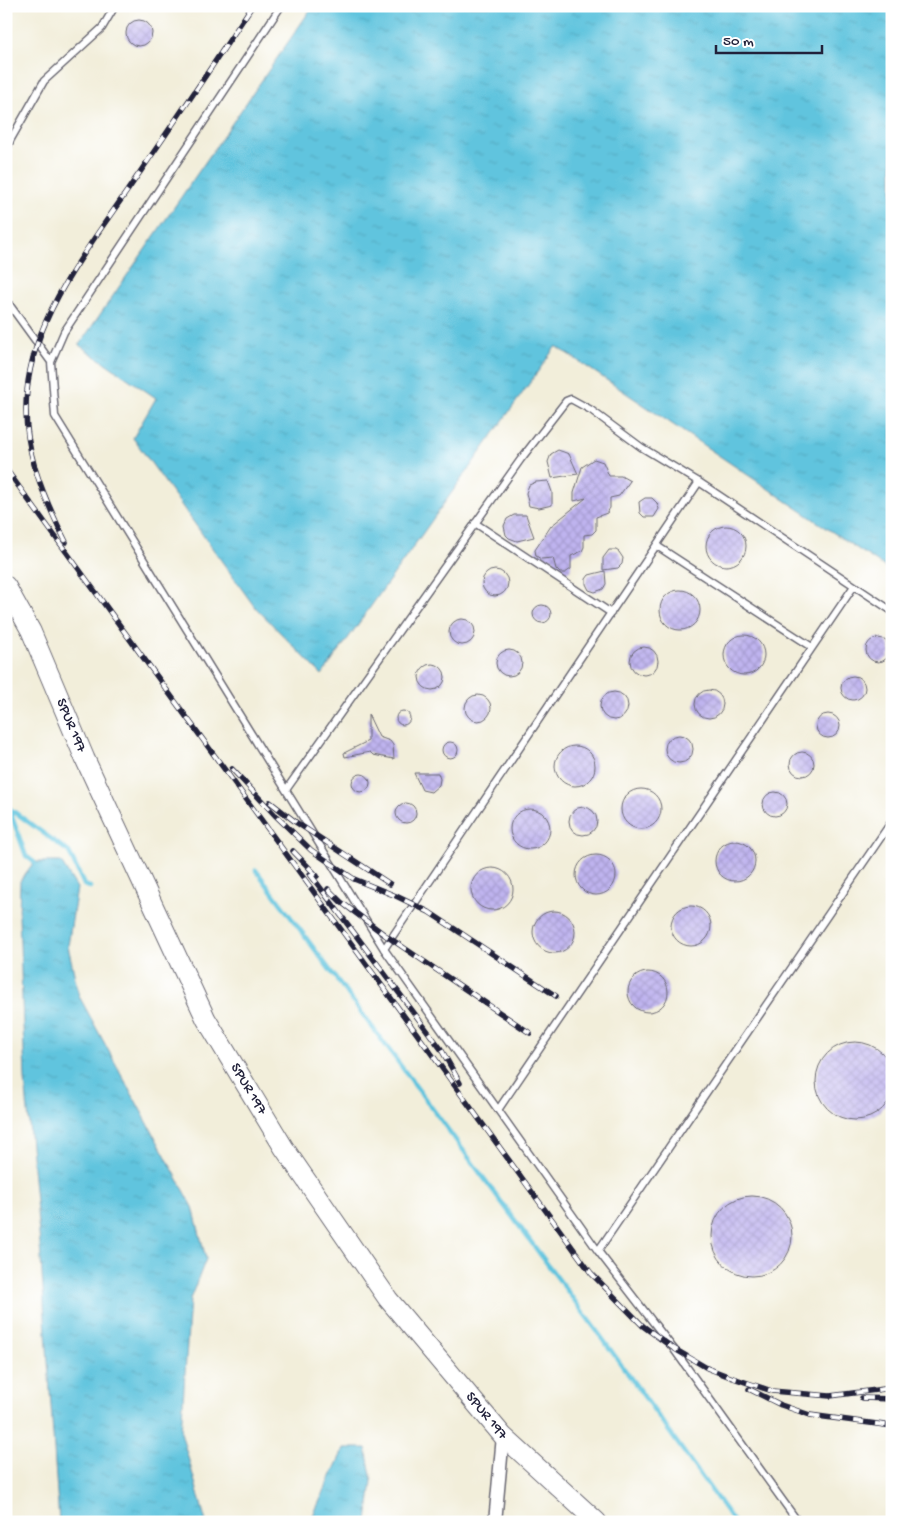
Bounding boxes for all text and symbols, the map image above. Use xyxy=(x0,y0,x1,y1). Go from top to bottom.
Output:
scale bar xyxy=(716,22,822,54)
text: 50 m xyxy=(723,33,754,51)
street label: SPUR 197 xyxy=(52,696,91,756)
street label: SPUR 197 xyxy=(226,1060,271,1119)
street label: SPUR 197 xyxy=(461,1388,512,1444)

